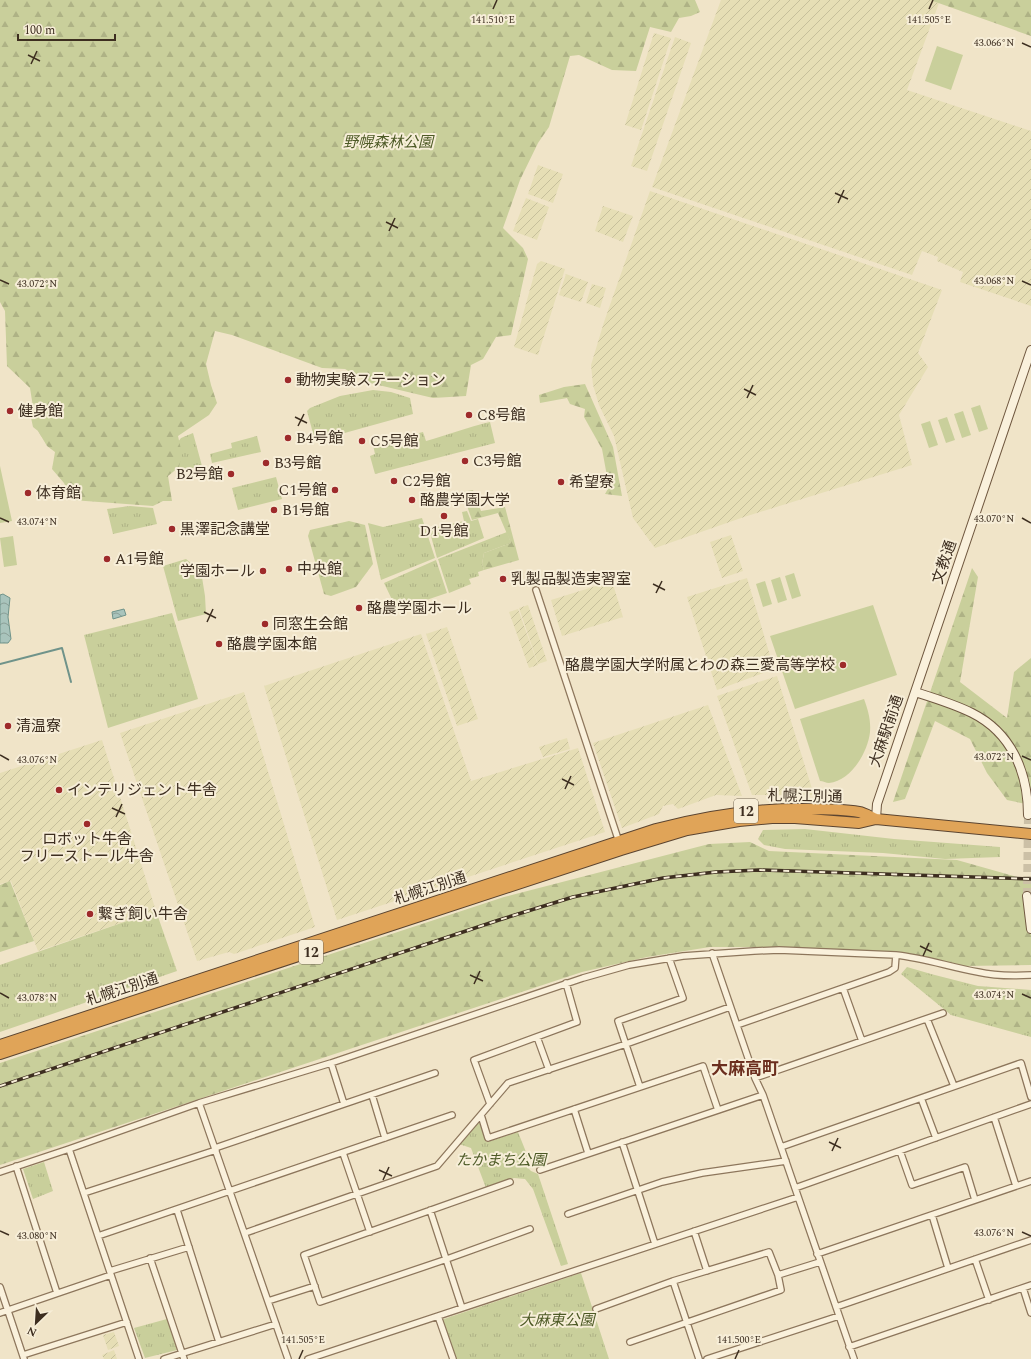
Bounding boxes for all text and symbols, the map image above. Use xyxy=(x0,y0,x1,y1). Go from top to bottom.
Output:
text: 141.510°E xyxy=(471,12,515,28)
text: 141.505°E xyxy=(907,12,951,28)
scale bar xyxy=(18,16,115,42)
text: 100 m xyxy=(24,21,55,40)
text: 43.066°N xyxy=(974,35,1014,51)
park label: 野幌森林公園 xyxy=(343,131,435,154)
text: 43.068°N xyxy=(974,273,1014,289)
text: 43.072°N xyxy=(17,276,57,292)
place label: 動物実験ステーション xyxy=(296,369,446,392)
marker: 動物実験ステーション xyxy=(283,375,293,385)
place label: 健身館 xyxy=(18,400,63,423)
place label: C8号館 xyxy=(477,404,525,427)
marker: 健身館 xyxy=(5,406,15,416)
marker: C8号館 xyxy=(464,410,474,420)
place label: B4号館 xyxy=(296,427,343,450)
place label: C5号館 xyxy=(370,430,418,453)
marker: B4号館 xyxy=(283,433,293,443)
marker: C5号館 xyxy=(357,436,367,446)
place label: C3号館 xyxy=(473,450,521,473)
place label: B3号館 xyxy=(274,452,321,475)
marker: C3号館 xyxy=(460,456,470,466)
marker: B3号館 xyxy=(261,458,271,468)
place label: B2号館 xyxy=(176,463,223,486)
marker: B2号館 xyxy=(226,469,236,479)
place label: C2号館 xyxy=(402,470,450,493)
place label: 希望寮 xyxy=(569,471,614,494)
marker: C2号館 xyxy=(389,476,399,486)
marker: 希望寮 xyxy=(556,477,566,487)
place label: C1号館 xyxy=(279,479,327,502)
place label: 体育館 xyxy=(36,482,81,505)
marker: C1号館 xyxy=(330,485,340,495)
marker: 体育館 xyxy=(23,488,33,498)
place label: 酪農学園大学 xyxy=(420,489,510,512)
marker: 酪農学園大学 xyxy=(407,495,417,505)
place label: B1号館 xyxy=(282,499,329,522)
marker: B1号館 xyxy=(269,505,279,515)
marker: D1号館 xyxy=(439,511,449,521)
text: 43.070°N xyxy=(974,511,1014,527)
text: 43.074°N xyxy=(17,514,57,530)
place label: 黒澤記念講堂 xyxy=(180,518,270,541)
place label: D1号館 xyxy=(419,520,469,543)
marker: 黒澤記念講堂 xyxy=(167,524,177,534)
street label: 文教通 xyxy=(926,537,963,587)
place label: A1号館 xyxy=(115,548,164,571)
marker: A1号館 xyxy=(102,554,112,564)
place label: 中央館 xyxy=(297,558,342,581)
place label: 学園ホール xyxy=(180,560,255,583)
marker: 中央館 xyxy=(284,564,294,574)
marker: 学園ホール xyxy=(258,566,268,576)
place label: 乳製品製造実習室 xyxy=(511,568,631,591)
marker: 乳製品製造実習室 xyxy=(498,574,508,584)
place label: 酪農学園ホール xyxy=(367,597,472,620)
marker: 酪農学園ホール xyxy=(354,603,364,613)
place label: 同窓生会館 xyxy=(273,613,348,636)
marker: 同窓生会館 xyxy=(260,619,270,629)
place label: 酪農学園本館 xyxy=(227,633,317,656)
marker: 酪農学園本館 xyxy=(214,639,224,649)
place label: 酪農学園大学附属とわの森三愛高等学校 xyxy=(565,654,835,677)
marker: 酪農学園大学附属とわの森三愛高等学校 xyxy=(838,660,848,670)
street label: 大麻駅前通 xyxy=(863,692,910,770)
place label: 清温寮 xyxy=(16,715,61,738)
marker: 清温寮 xyxy=(3,721,13,731)
text: 43.072°N xyxy=(974,749,1014,765)
text: 43.076°N xyxy=(17,752,57,768)
place label: インテリジェント牛舎 xyxy=(67,779,217,802)
street label: 札幌江別通 xyxy=(767,784,843,809)
marker: インテリジェント牛舎 xyxy=(54,785,64,795)
road number: 12 xyxy=(734,799,758,823)
marker: ロボット牛舎 フリーストール牛舎 xyxy=(82,819,92,829)
place label: ロボット牛舎 フリーストール牛舎 xyxy=(20,828,154,868)
street label: 札幌江別通 xyxy=(391,866,469,911)
place label: 繋ぎ飼い牛舎 xyxy=(98,903,188,926)
marker: 繋ぎ飼い牛舎 xyxy=(85,909,95,919)
road number: 12 xyxy=(299,940,323,964)
street label: 札幌江別通 xyxy=(83,967,161,1012)
text: 43.074°N xyxy=(974,987,1014,1003)
text: 43.078°N xyxy=(17,990,57,1006)
district label: 大麻高町 xyxy=(711,1056,779,1082)
park label: たかまち公園 xyxy=(456,1149,548,1172)
text: 43.076°N xyxy=(974,1225,1014,1241)
text: 43.080°N xyxy=(17,1228,57,1244)
north arrow xyxy=(16,1303,56,1343)
park label: 大麻東公園 xyxy=(519,1309,596,1332)
text: N xyxy=(24,1322,40,1341)
text: 141.505°E xyxy=(281,1332,325,1348)
text: 141.500°E xyxy=(717,1332,761,1348)

